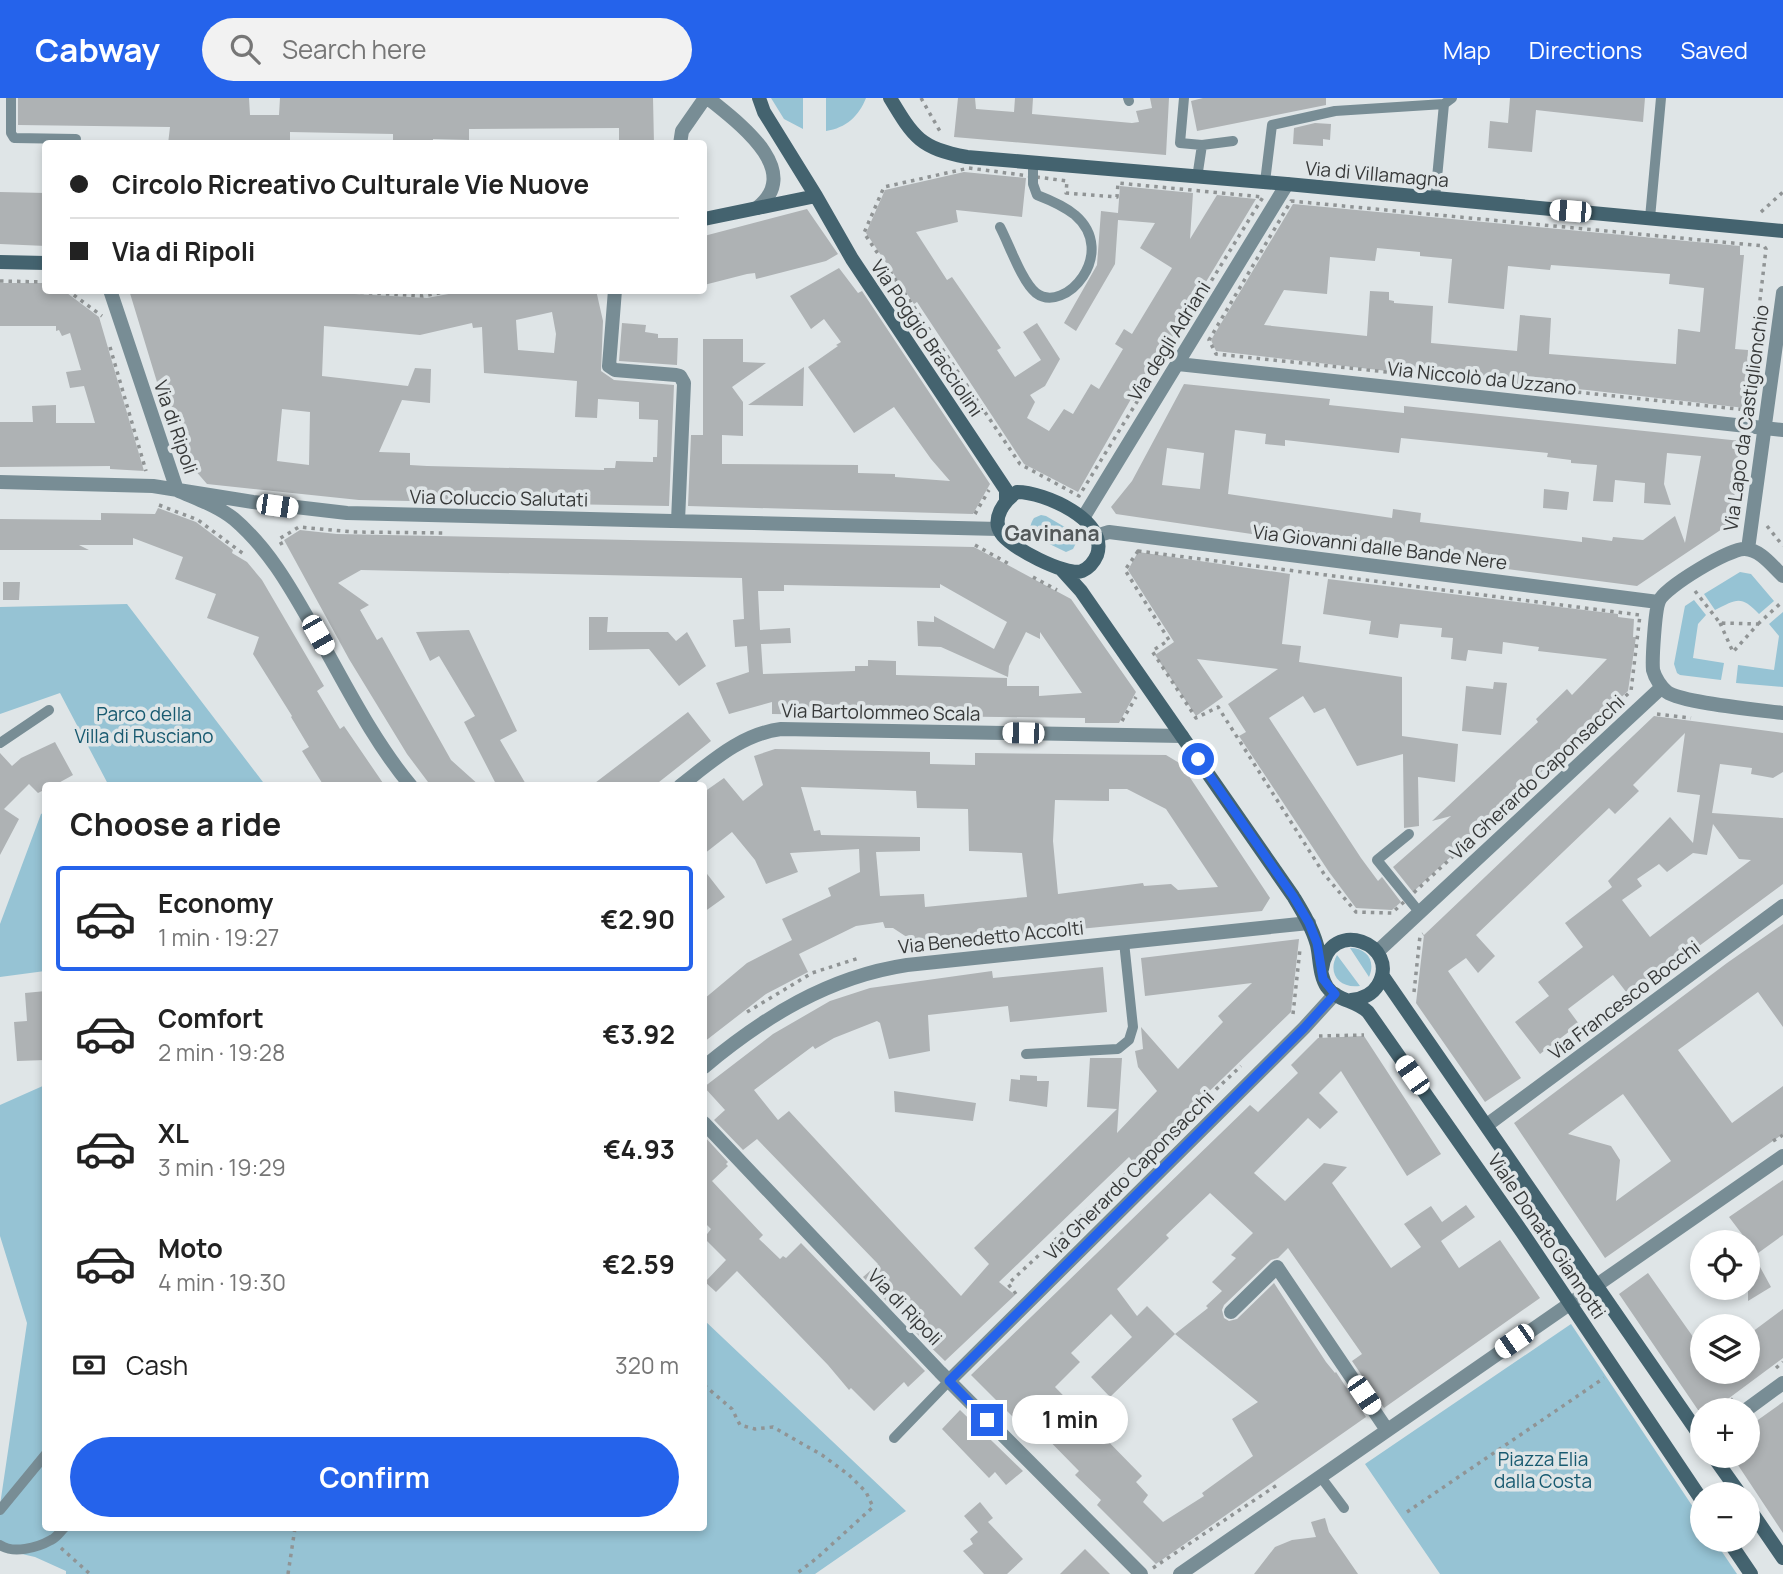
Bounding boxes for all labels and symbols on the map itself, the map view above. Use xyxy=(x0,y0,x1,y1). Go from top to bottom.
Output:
street label: Via di Villamagna xyxy=(1304,155,1450,193)
car xyxy=(1549,199,1592,223)
street label: Via Poggio Bracciolini xyxy=(865,254,989,422)
street label: Via degli Adriani xyxy=(1122,276,1216,406)
street label: Via Lapo da Castiglionchio xyxy=(1717,303,1775,533)
street label: Via Niccolò da Uzzano xyxy=(1386,355,1578,401)
street label: Via di Ripoli xyxy=(148,377,204,477)
street label: Via Coluccio Salutati xyxy=(409,483,589,513)
car xyxy=(255,493,300,519)
street label: Via Giovanni dalle Bande Nere xyxy=(1251,518,1509,576)
district label: Gavinana xyxy=(1004,519,1100,547)
car xyxy=(299,612,338,658)
street label: Via Gherardo Caponsacchi xyxy=(1444,689,1630,865)
street label: Via Bartolommeo Scala xyxy=(781,697,981,727)
park label: Parco della Villa di Rusciano xyxy=(74,701,214,749)
car xyxy=(1002,722,1045,744)
route start xyxy=(1182,743,1214,775)
street label: Via Benedetto Accolti xyxy=(897,914,1085,960)
street label: Via Francesco Bocchi xyxy=(1543,934,1705,1066)
car xyxy=(1392,1052,1433,1098)
street label: Via Gherardo Caponsacchi xyxy=(1038,1084,1220,1266)
street label: Viale Donato Giannotti xyxy=(1482,1148,1612,1324)
street label: Via di Ripoli xyxy=(862,1263,948,1351)
car xyxy=(1491,1320,1538,1362)
car xyxy=(1344,1372,1385,1418)
callout: 1 min xyxy=(1012,1396,1127,1444)
route end xyxy=(971,1404,1003,1436)
park label: Piazza Elia dalla Costa xyxy=(1494,1446,1592,1494)

